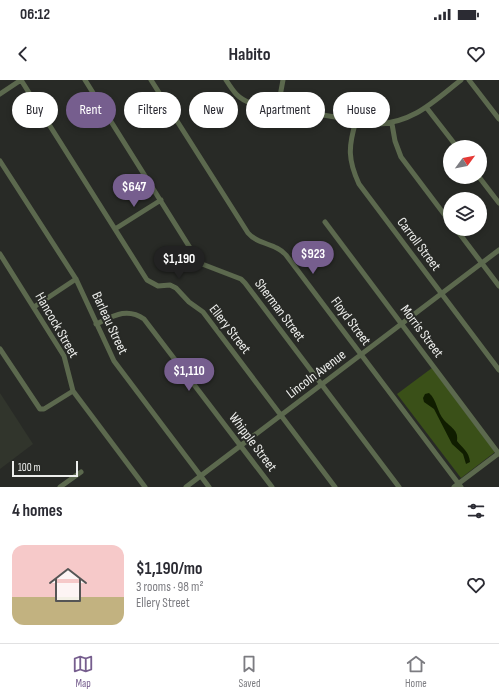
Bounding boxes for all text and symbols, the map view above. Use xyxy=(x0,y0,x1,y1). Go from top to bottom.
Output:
text: 06:12 xyxy=(20,5,50,24)
icon: back xyxy=(12,43,34,65)
icon: heart xyxy=(465,43,487,65)
text: Habito xyxy=(228,44,271,65)
chip: Buy xyxy=(12,92,58,128)
chip: Rent xyxy=(66,92,116,128)
chip: Filters xyxy=(124,92,181,128)
chip: New xyxy=(189,92,238,128)
chip: Apartment xyxy=(246,92,325,128)
chip: House xyxy=(333,92,390,128)
north arrow xyxy=(443,140,487,184)
map controls xyxy=(443,140,487,236)
pin: $647 xyxy=(110,174,158,208)
text: $647 xyxy=(122,179,146,195)
button: layers xyxy=(443,192,487,236)
street label: Carroll Street xyxy=(393,214,445,274)
pin: $923 xyxy=(289,241,337,275)
pin: $1,190 xyxy=(146,246,212,280)
text: $923 xyxy=(301,246,325,262)
text: $1,190 xyxy=(163,251,195,267)
street label: Sherman Street xyxy=(251,275,309,345)
street label: Hancock Street xyxy=(31,289,83,361)
street label: Barleau Street xyxy=(88,289,132,357)
street label: Floyd Street xyxy=(327,293,375,349)
street label: Ellery Street xyxy=(205,301,255,357)
street label: Morris Street xyxy=(397,301,447,361)
street label: Lincoln Avenue xyxy=(283,346,349,402)
pin: $1,110 xyxy=(156,358,222,392)
text: $1,110 xyxy=(173,363,205,379)
street label: Whipple Street xyxy=(225,409,281,475)
scale bar xyxy=(12,459,78,478)
text: 100 m xyxy=(18,461,40,474)
icon: filters xyxy=(465,500,487,522)
text: 4 homes xyxy=(12,501,63,521)
text: $1,190/mo xyxy=(136,559,202,579)
icon: home xyxy=(44,561,92,609)
icon: heart xyxy=(465,574,487,596)
text: 3 rooms · 98 m² xyxy=(136,579,203,595)
text: Ellery Street xyxy=(136,595,190,611)
tab: Map xyxy=(72,653,94,690)
tab: Saved xyxy=(238,653,261,690)
tab: Home xyxy=(405,653,427,690)

